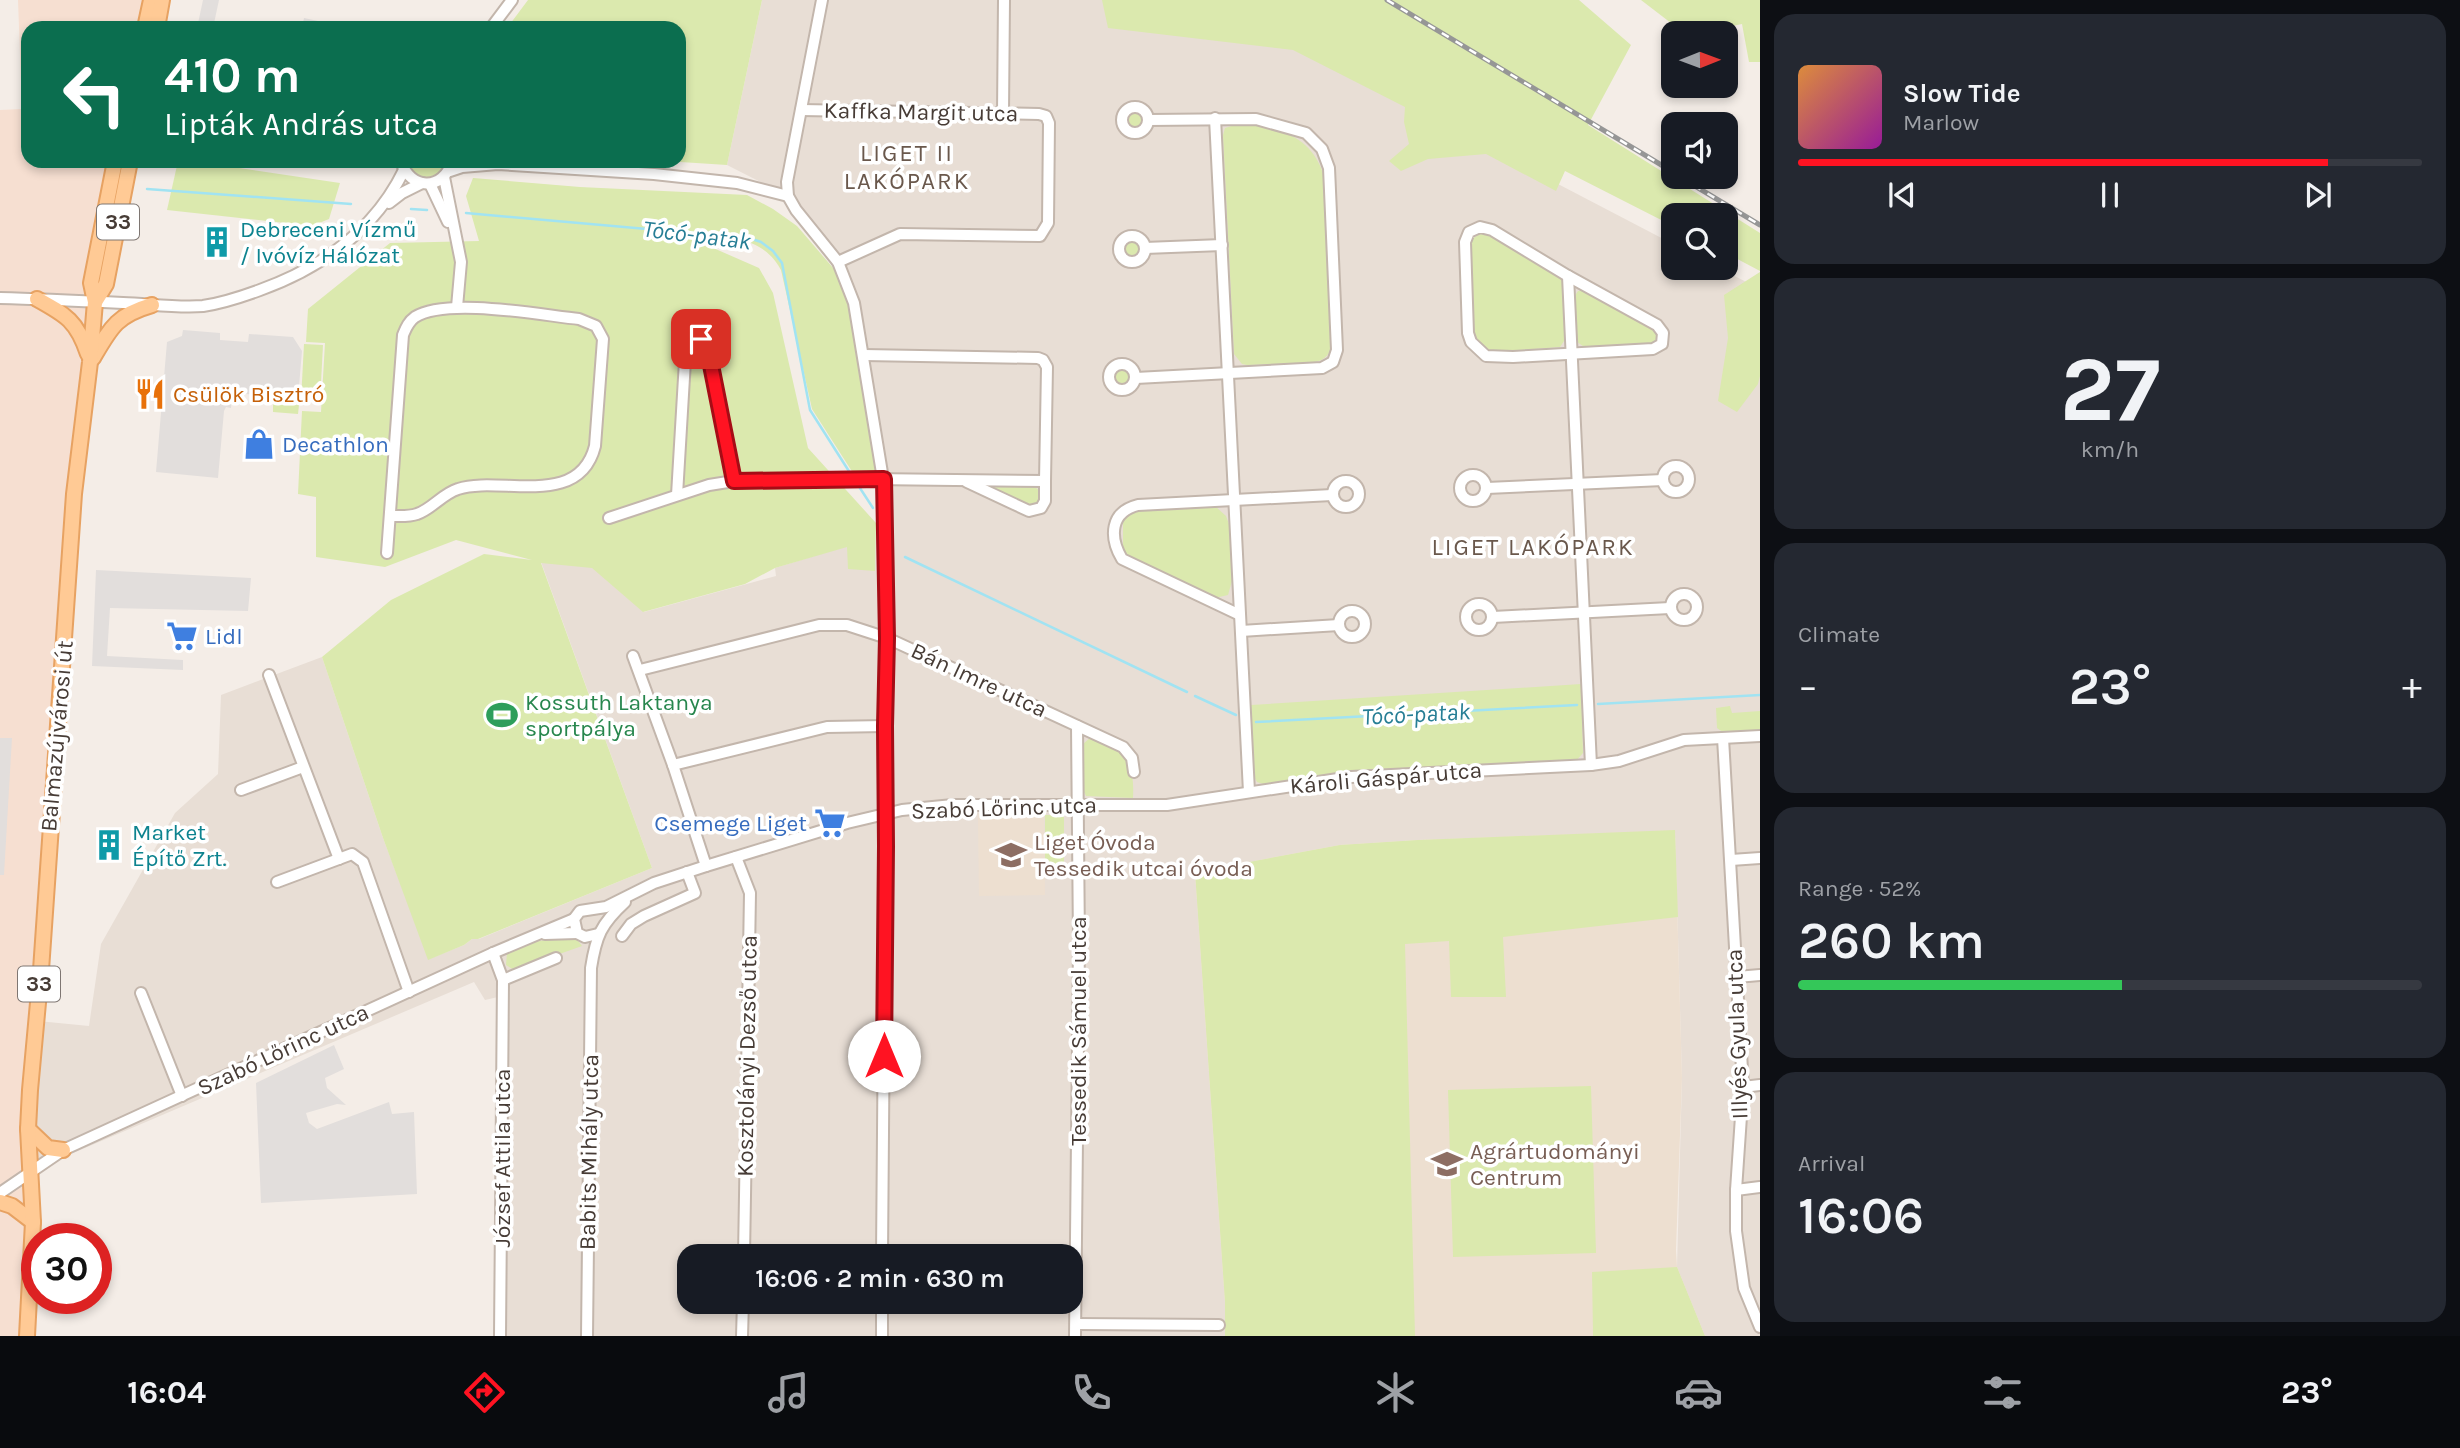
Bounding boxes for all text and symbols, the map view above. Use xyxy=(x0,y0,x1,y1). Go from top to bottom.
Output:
north arrow xyxy=(1661,21,1738,98)
map controls xyxy=(1661,21,1738,280)
text: 410 m xyxy=(164,47,301,104)
icon: left xyxy=(49,49,140,140)
text: Slow Tide xyxy=(1903,78,2021,109)
street label: Kaffka Margit utca xyxy=(823,97,1019,127)
text: Lipták András utca xyxy=(164,106,438,143)
text: Marlow xyxy=(1903,109,1979,136)
button: sound xyxy=(1661,112,1738,189)
district label: LIGET II LAKÓPARK xyxy=(844,139,970,195)
icon: previous xyxy=(1883,176,1921,214)
icon: pause xyxy=(2091,176,2129,214)
icon: next xyxy=(2299,176,2337,214)
button: search xyxy=(1661,203,1738,280)
road number: 33 xyxy=(97,204,139,240)
water label: Tócó-patak xyxy=(641,214,753,256)
place label: Debreceni Vízmű / Ivóvíz Hálózat xyxy=(240,216,417,269)
building icon: Debreceni Vízmű / Ivóvíz Hálózat xyxy=(200,225,234,259)
pin xyxy=(671,309,731,369)
icon: arrive xyxy=(682,320,720,358)
text: 27 xyxy=(2060,337,2160,443)
restaurant icon: Csülök Bisztró xyxy=(133,377,167,411)
place label: Csülök Bisztró xyxy=(173,381,324,408)
shop icon: Decathlon xyxy=(242,427,276,461)
place label: Decathlon xyxy=(282,431,389,458)
text: km/h xyxy=(2081,436,2139,463)
district label: LIGET LAKÓPARK xyxy=(1431,533,1635,561)
supermarket icon: Lidl xyxy=(165,619,199,653)
text: Climate xyxy=(1798,621,1880,648)
place label: Lidl xyxy=(205,623,243,650)
street label: Bán Imre utca xyxy=(907,637,1051,723)
street label: Balmazújvárosi út xyxy=(35,639,79,833)
text: 23° xyxy=(2069,656,2151,717)
text: − xyxy=(1798,664,1818,709)
text: + xyxy=(2402,664,2422,709)
place label: Kossuth Laktanya sportpálya xyxy=(525,689,713,742)
water label: Tócó-patak xyxy=(1361,697,1472,731)
sports icon: Kossuth Laktanya sportpálya xyxy=(485,698,519,732)
street label: Károli Gáspár utca xyxy=(1289,756,1483,800)
street label: Szabó Lőrinc utca xyxy=(911,791,1097,825)
supermarket icon: Csemege Liget xyxy=(813,806,847,840)
place label: Csemege Liget xyxy=(654,810,807,837)
place label: Market Építő Zrt. xyxy=(132,819,227,872)
building icon: Market Építő Zrt. xyxy=(92,828,126,862)
place label: Liget Óvoda Tessedik utcai óvoda xyxy=(1034,829,1253,882)
school or university icon: Liget Óvoda Tessedik utcai óvoda xyxy=(994,838,1028,872)
text: Range · 52% xyxy=(1798,875,1921,902)
text: 260 km xyxy=(1798,910,1985,971)
street label: Tessedik Sámuel utca xyxy=(1065,916,1092,1146)
street label: Kosztolányi Dezső utca xyxy=(731,935,763,1177)
street label: Illyés Gyula utca xyxy=(1721,948,1753,1120)
road number: 33 xyxy=(18,967,60,1002)
street label: Szabó Lőrinc utca xyxy=(193,998,373,1102)
position arrow xyxy=(847,1019,921,1093)
street label: Babits Mihály utca xyxy=(574,1054,604,1250)
street label: József Attila utca xyxy=(489,1068,516,1248)
place label: Agrártudományi Centrum xyxy=(1470,1138,1640,1191)
school or university icon: Agrártudományi Centrum xyxy=(1430,1147,1464,1181)
text: Arrival xyxy=(1798,1150,1865,1177)
text: 16:06 xyxy=(1798,1185,1924,1246)
speed limit sign: 30 xyxy=(21,1223,112,1314)
text: 16:06 · 2 min · 630 m xyxy=(755,1263,1005,1294)
icon: directions xyxy=(460,1368,509,1417)
icon: music xyxy=(764,1368,813,1417)
icon: phone xyxy=(1067,1368,1116,1417)
icon: climate xyxy=(1371,1368,1420,1417)
icon: car xyxy=(1674,1368,1723,1417)
icon: filters xyxy=(1978,1368,2027,1417)
text: 16:04 xyxy=(127,1374,206,1411)
text: 23° xyxy=(2281,1374,2333,1411)

